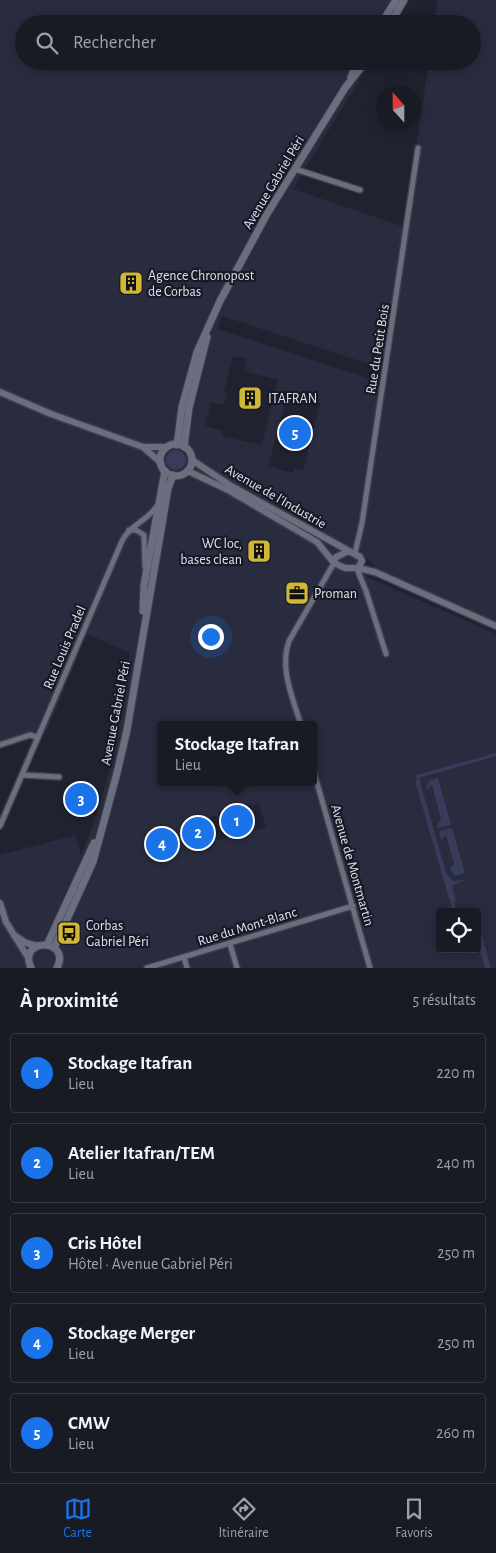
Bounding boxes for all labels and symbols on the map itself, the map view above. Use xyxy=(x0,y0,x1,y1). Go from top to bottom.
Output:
north arrow xyxy=(376,85,421,130)
street label: Avenue Gabriel Péri xyxy=(241,133,307,232)
place label: Agence Chronopost de Corbas xyxy=(148,269,255,299)
building icon: Agence Chronopost de Corbas xyxy=(118,270,144,296)
street label: Rue du Petit Bois xyxy=(364,303,392,395)
building icon: ITAFRAN xyxy=(237,385,263,411)
place label: ITAFRAN xyxy=(268,392,317,406)
pin: 5 xyxy=(279,414,311,452)
street label: Avenue de l'Industrie xyxy=(223,462,328,531)
place label: WC loc, bases clean xyxy=(180,537,242,567)
building icon: WC loc, bases clean xyxy=(246,538,272,564)
office icon: Proman xyxy=(284,580,310,606)
place label: Proman xyxy=(314,587,357,601)
street label: Rue Louis Pradel xyxy=(41,604,89,691)
your location xyxy=(198,624,224,650)
street label: Avenue Gabriel Péri xyxy=(99,660,133,767)
pin: 3 xyxy=(65,780,97,818)
pin: 1 xyxy=(221,802,253,840)
street label: Avenue de Montmartin xyxy=(328,803,376,928)
pin: 2 xyxy=(182,814,214,852)
pin: 4 xyxy=(146,825,178,863)
street label: Rue du Mont-Blanc xyxy=(196,905,299,949)
place label: Corbas Gabriel Péri xyxy=(86,919,149,949)
bus stop icon: Corbas Gabriel Péri xyxy=(56,920,82,946)

